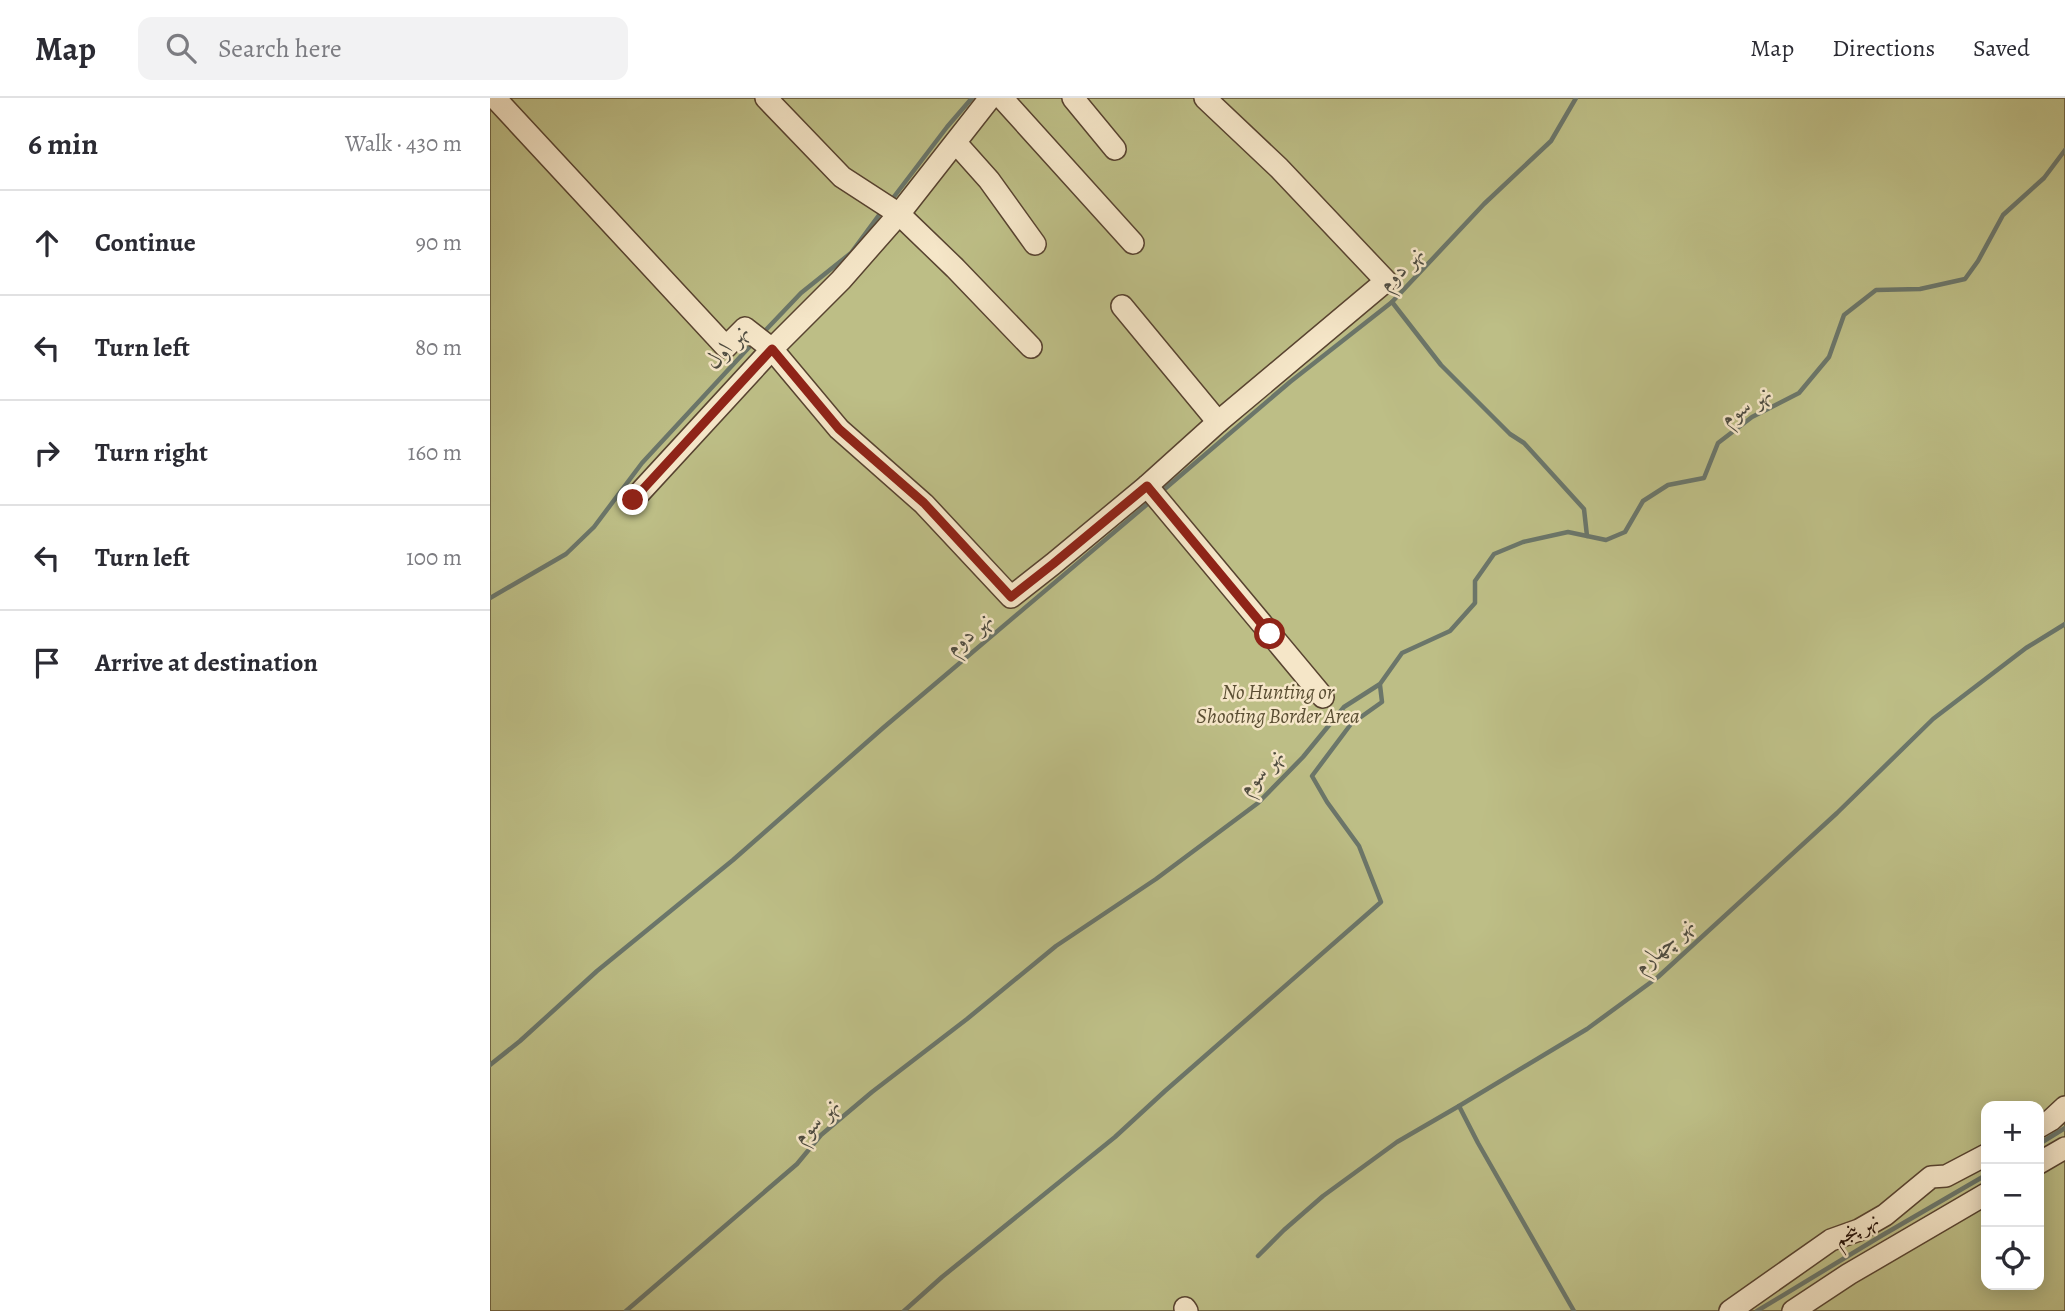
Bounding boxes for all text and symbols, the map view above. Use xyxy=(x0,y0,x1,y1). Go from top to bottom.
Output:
search box xyxy=(138,17,628,80)
text: Map xyxy=(35,26,96,71)
icon: search xyxy=(162,29,200,67)
text: Search here xyxy=(218,31,342,66)
text: Map xyxy=(1750,32,1794,64)
text: Directions xyxy=(1832,32,1935,64)
text: Saved xyxy=(1973,32,2030,64)
text: 6 min xyxy=(28,124,98,164)
text: Walk · 430 m xyxy=(345,128,462,159)
icon: ahead xyxy=(28,224,66,262)
text: Continue xyxy=(95,225,196,260)
text: 90 m xyxy=(416,227,462,258)
water label: نهر دوم xyxy=(1371,238,1434,301)
water label: نهر اول xyxy=(698,316,756,376)
icon: left xyxy=(28,329,66,367)
text: Turn left xyxy=(95,330,190,365)
text: 80 m xyxy=(415,332,462,363)
water label: نهر سوم xyxy=(1714,377,1780,436)
icon: right xyxy=(28,434,66,472)
text: Turn right xyxy=(95,435,208,470)
text: 160 m xyxy=(408,437,462,468)
route end xyxy=(617,484,648,515)
icon: left xyxy=(28,539,66,577)
text: Turn left xyxy=(95,540,190,575)
text: 100 m xyxy=(406,542,462,573)
water label: نهر دوم xyxy=(938,604,1002,665)
route start xyxy=(1254,618,1285,649)
icon: arrive xyxy=(28,644,66,682)
text: Arrive at destination xyxy=(95,645,318,680)
park label: No Hunting or Shooting Border Area xyxy=(1196,678,1360,730)
water label: نهر سوم xyxy=(1231,740,1294,804)
water label: نهر چهارم xyxy=(1627,909,1704,984)
water label: نهر سوم xyxy=(785,1090,849,1153)
map controls xyxy=(1981,1101,2044,1290)
button: + xyxy=(1981,1101,2044,1164)
button: − xyxy=(1981,1164,2044,1227)
street label: نهر پنجم xyxy=(1828,1206,1886,1258)
button: locate xyxy=(1981,1227,2044,1290)

